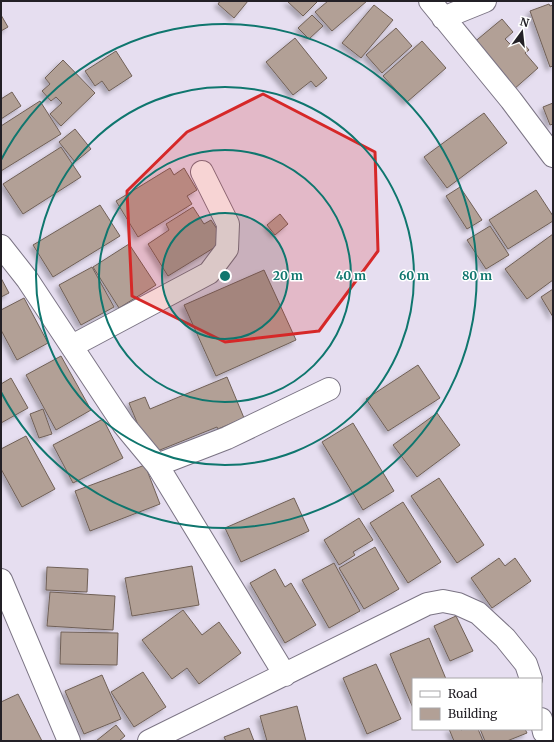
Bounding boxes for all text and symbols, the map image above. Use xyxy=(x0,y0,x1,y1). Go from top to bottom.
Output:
north arrow xyxy=(502,12,542,52)
text: N xyxy=(519,14,531,30)
text: 20 m xyxy=(273,268,303,283)
text: 40 m xyxy=(336,268,366,283)
text: 60 m xyxy=(399,268,429,283)
text: 80 m xyxy=(462,268,492,283)
centre of rings xyxy=(218,269,232,283)
legend xyxy=(412,678,542,730)
text: Road xyxy=(448,686,477,701)
text: Building xyxy=(448,706,498,721)

